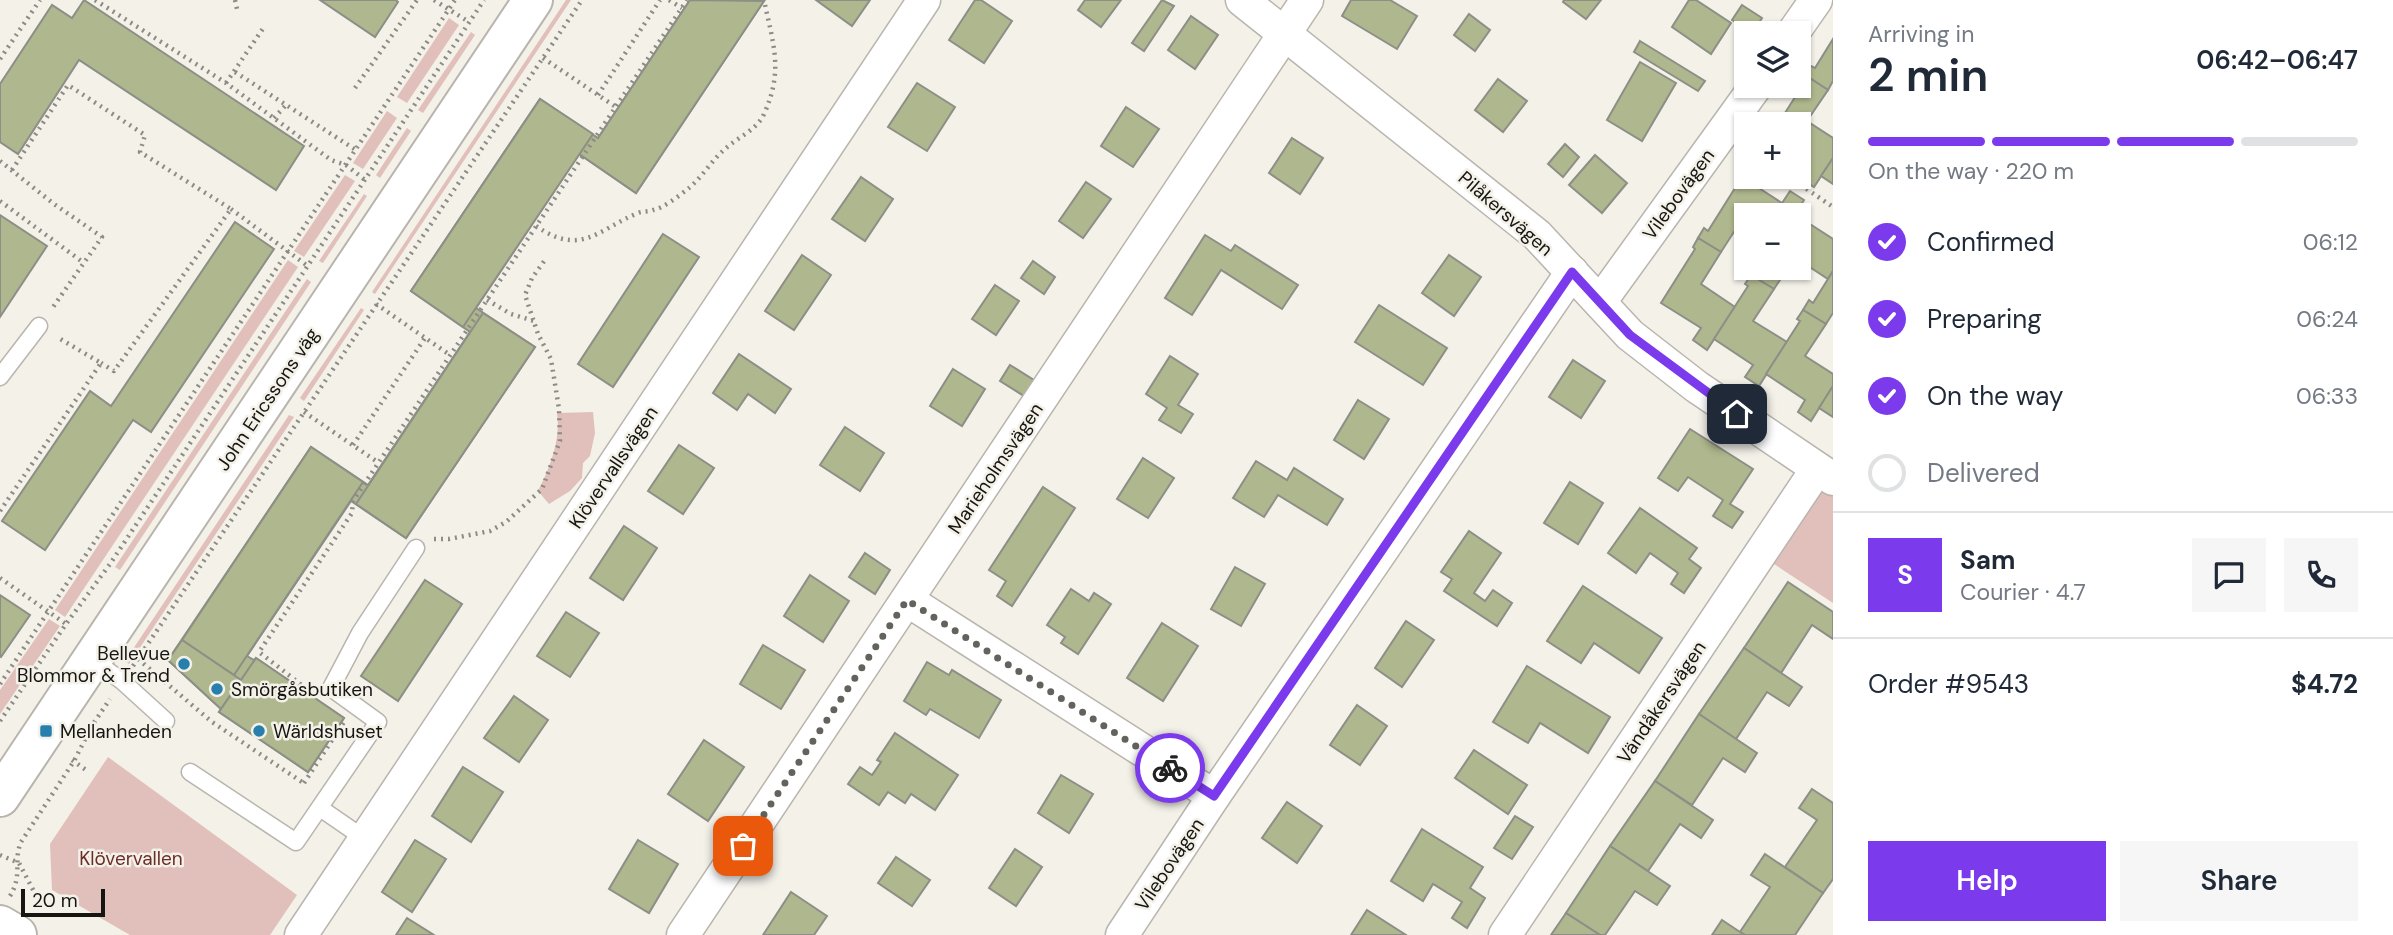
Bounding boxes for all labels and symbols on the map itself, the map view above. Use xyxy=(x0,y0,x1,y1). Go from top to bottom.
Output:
street label: Vilebovägen xyxy=(1637,144,1720,245)
street label: Pilåkersvägen xyxy=(1453,165,1558,261)
street label: John Ericssons väg xyxy=(210,323,325,476)
pin xyxy=(1707,384,1767,444)
street label: Marieholmsvägen xyxy=(942,398,1049,539)
street label: Klövervallsvägen xyxy=(563,401,664,533)
street label: Vändåkersvägen xyxy=(1611,636,1712,768)
place label: Bellevue Blommor & Trend xyxy=(17,641,170,688)
marker: Bellevue Blommor & Trend xyxy=(176,656,192,672)
place label: Smörgåsbutiken xyxy=(231,677,373,702)
marker: Smörgåsbutiken xyxy=(209,681,225,697)
place label: Mellanheden xyxy=(60,719,172,744)
place label: Wärldshuset xyxy=(273,719,383,744)
marker: Mellanheden xyxy=(38,723,54,739)
marker: Wärldshuset xyxy=(251,723,267,739)
courier xyxy=(1135,733,1205,803)
street label: Vilebovägen xyxy=(1129,813,1210,916)
pin xyxy=(713,816,773,876)
park label: Klövervallen xyxy=(79,846,183,871)
scale bar xyxy=(21,886,105,918)

